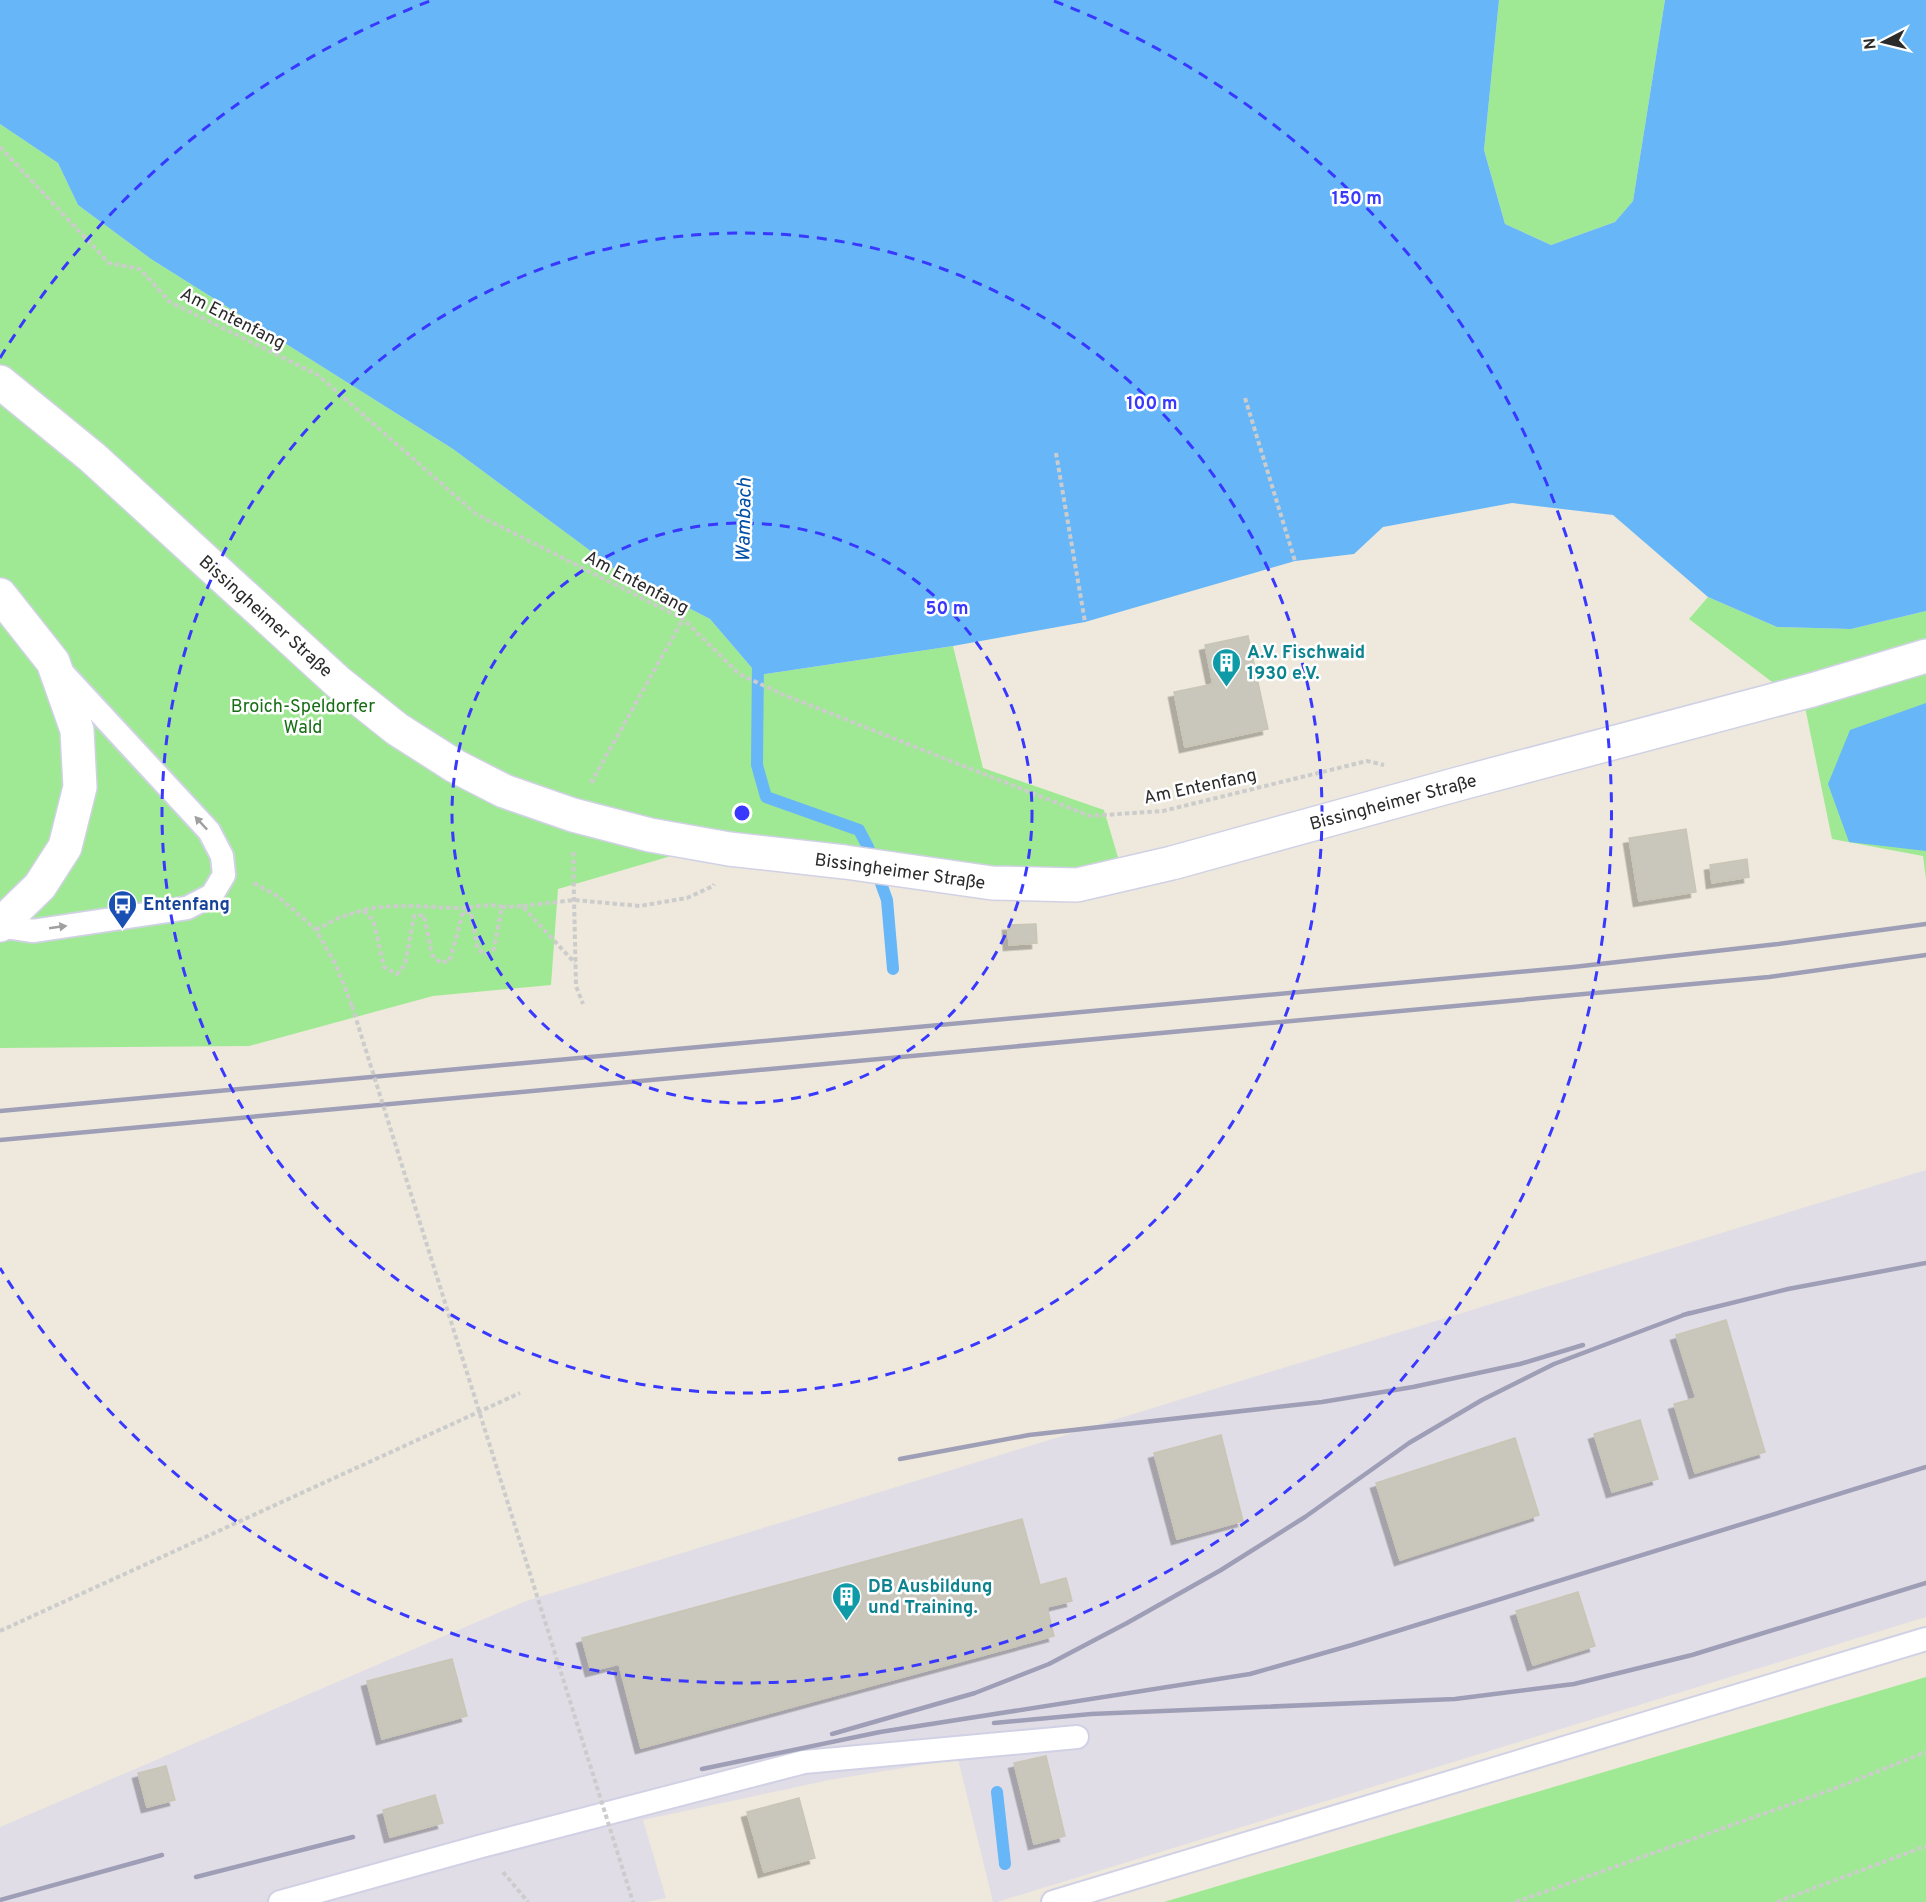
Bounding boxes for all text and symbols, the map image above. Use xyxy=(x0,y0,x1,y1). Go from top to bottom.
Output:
north arrow xyxy=(1854,12,1914,72)
text: N xyxy=(1860,37,1882,51)
text: 150 m xyxy=(1332,188,1382,211)
street label: Am Entenfang xyxy=(176,283,289,356)
text: 100 m xyxy=(1126,393,1178,416)
water label: Wambach xyxy=(731,478,759,562)
street label: Am Entenfang xyxy=(580,546,692,620)
street label: Bissingheimer Straße xyxy=(193,551,337,683)
text: 50 m xyxy=(925,598,969,621)
place label: A.V. Fischwaid 1930 e.V. xyxy=(1247,642,1365,686)
building icon: A.V. Fischwaid 1930 e.V. xyxy=(1210,646,1242,688)
park label: Broich-Speldorfer Wald xyxy=(231,696,375,740)
street label: Am Entenfang xyxy=(1142,764,1259,811)
street label: Bissingheimer Straße xyxy=(1307,770,1479,837)
centre of rings xyxy=(732,803,752,823)
one-way arrow xyxy=(194,815,208,830)
street label: Bissingheimer Straße xyxy=(813,849,987,896)
bus stop icon: Entenfang xyxy=(106,888,138,930)
place label: Entenfang xyxy=(143,894,230,917)
one-way arrow xyxy=(48,922,67,931)
place label: DB Ausbildung und Training. xyxy=(868,1576,992,1620)
building icon: DB Ausbildung und Training. xyxy=(831,1580,863,1622)

